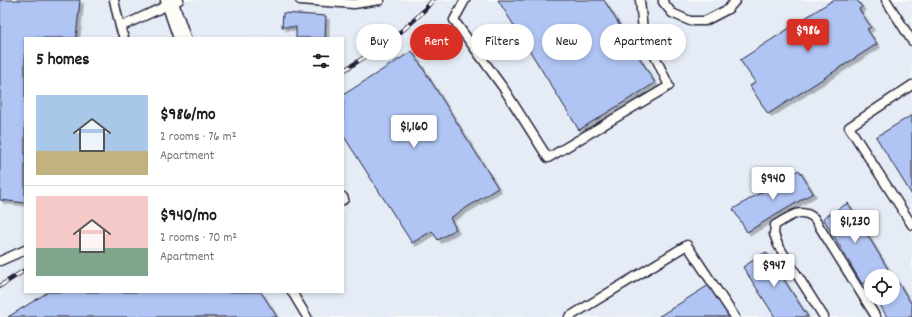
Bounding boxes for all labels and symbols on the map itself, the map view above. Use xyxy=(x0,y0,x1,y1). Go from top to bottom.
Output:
pin: $986 xyxy=(784,19,832,53)
pin: $1,160 xyxy=(381,115,447,149)
pin: $940 xyxy=(749,167,797,201)
pin: $1,230 xyxy=(822,210,888,244)
pin: $947 xyxy=(750,254,798,288)

